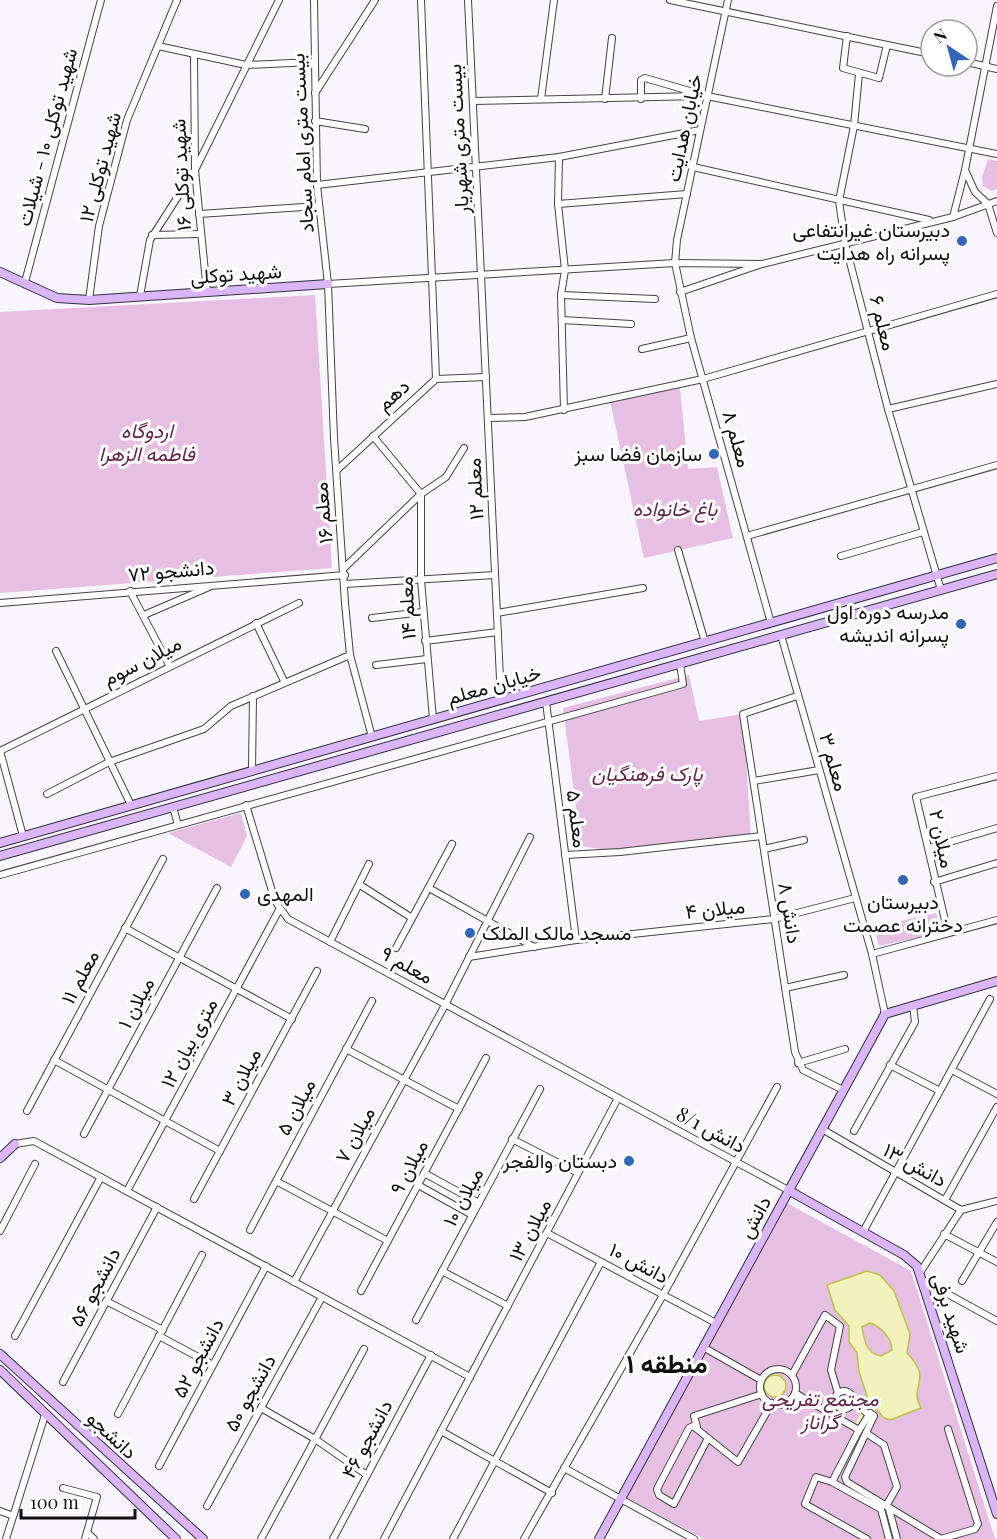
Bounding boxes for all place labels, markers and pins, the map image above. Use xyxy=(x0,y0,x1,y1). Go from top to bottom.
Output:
place label: دبیرستان غیرانتفاعی پسرانه راه هدایت xyxy=(792,215,950,267)
marker: دبیرستان غیرانتفاعی پسرانه راه هدایت xyxy=(955,234,969,248)
place label: سازمان فضا سبز xyxy=(573,439,702,467)
marker: سازمان فضا سبز xyxy=(707,447,721,461)
place label: مدرسه دوره اول پسرانه اندیشه xyxy=(827,597,949,649)
marker: مدرسه دوره اول پسرانه اندیشه xyxy=(954,617,968,631)
marker: دبیرستان دخترانه عصمت xyxy=(896,873,910,887)
place label: المهدی xyxy=(257,879,314,907)
marker: المهدی xyxy=(238,887,252,901)
place label: دبیرستان دخترانه عصمت xyxy=(843,887,963,938)
place label: مسجد مالک الملک xyxy=(482,918,631,945)
marker: مسجد مالک الملک xyxy=(463,926,477,940)
place label: دبستان والفجر xyxy=(502,1146,617,1174)
marker: دبستان والفجر xyxy=(622,1154,636,1168)

